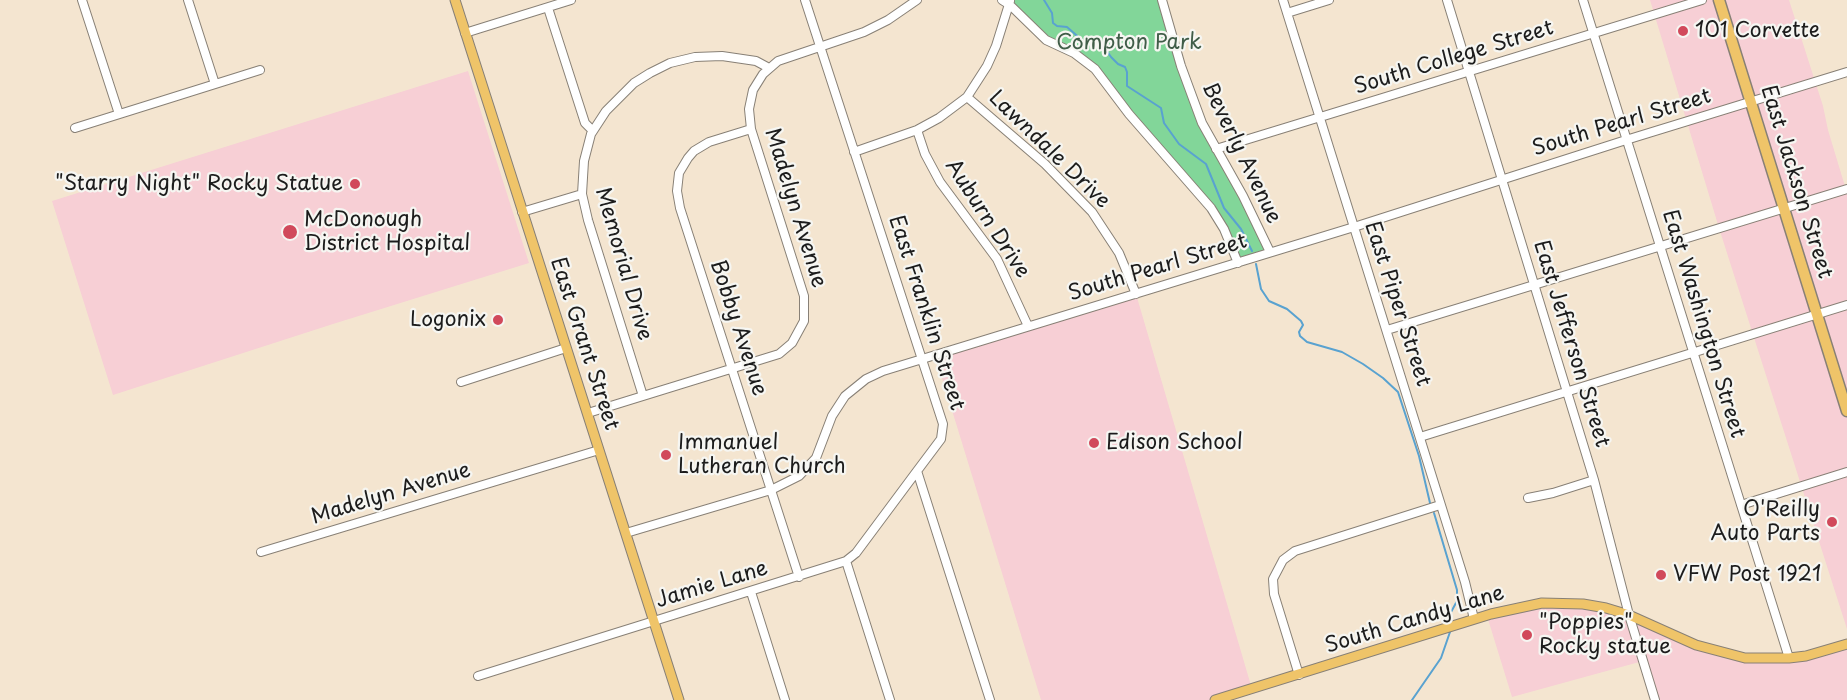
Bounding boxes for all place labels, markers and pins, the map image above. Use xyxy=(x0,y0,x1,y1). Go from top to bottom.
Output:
place label: 101 Corvette xyxy=(1695,18,1820,44)
marker: 101 Corvette xyxy=(1676,24,1690,38)
place label: "Starry Night" Rocky Statue xyxy=(55,171,343,197)
marker: "Starry Night" Rocky Statue xyxy=(348,177,362,191)
place label: McDonough District Hospital xyxy=(304,207,470,257)
marker: McDonough District Hospital xyxy=(281,223,299,241)
place label: Logonix xyxy=(410,307,486,333)
marker: Logonix xyxy=(491,313,505,327)
place label: Immanuel Lutheran Church xyxy=(678,430,846,480)
place label: Edison School xyxy=(1106,430,1243,456)
marker: Edison School xyxy=(1087,436,1101,450)
marker: Immanuel Lutheran Church xyxy=(659,448,673,462)
place label: O'Reilly Auto Parts xyxy=(1710,497,1820,547)
marker: O'Reilly Auto Parts xyxy=(1825,515,1839,529)
place label: VFW Post 1921 xyxy=(1673,562,1822,588)
marker: VFW Post 1921 xyxy=(1654,568,1668,582)
place label: "Poppies" Rocky statue xyxy=(1539,610,1671,660)
marker: "Poppies" Rocky statue xyxy=(1520,628,1534,642)

